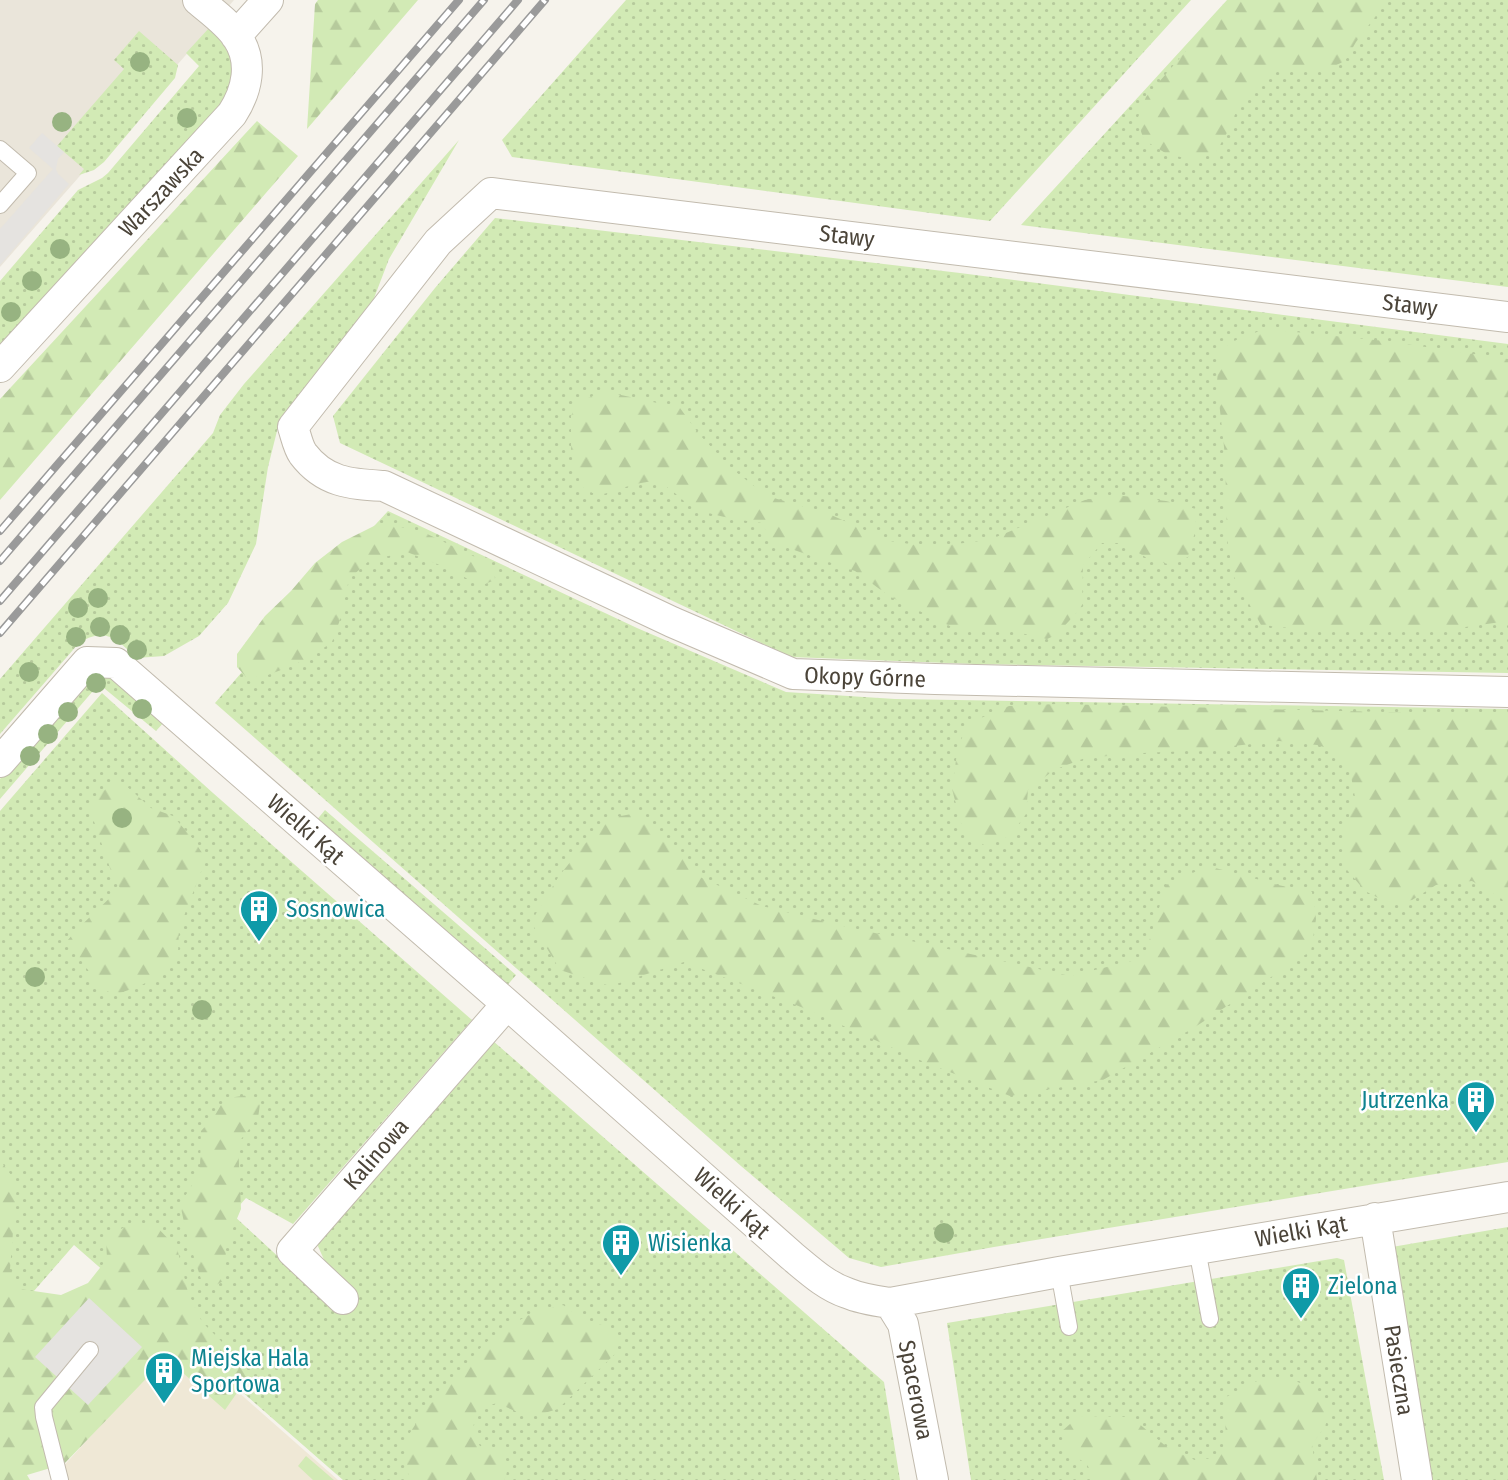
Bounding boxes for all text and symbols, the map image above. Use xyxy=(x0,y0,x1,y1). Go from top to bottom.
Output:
street label: Warszawska xyxy=(113,142,209,242)
street label: Stawy xyxy=(818,219,877,253)
street label: Stawy xyxy=(1381,288,1440,322)
street label: Okopy Górne xyxy=(804,661,926,693)
street label: Wielki Kąt xyxy=(262,788,351,870)
building icon: Sosnowica xyxy=(238,888,280,943)
place label: Sosnowica xyxy=(286,895,385,923)
building icon: Jutrzenka xyxy=(1455,1079,1497,1134)
place label: Jutrzenka xyxy=(1361,1086,1449,1114)
street label: Kalinowa xyxy=(337,1113,415,1195)
street label: Wielki Kąt xyxy=(688,1161,776,1245)
street label: Wielki Kąt xyxy=(1253,1209,1350,1253)
building icon: Wisienka xyxy=(600,1222,642,1277)
place label: Wisienka xyxy=(648,1229,732,1257)
building icon: Zielona xyxy=(1280,1265,1322,1320)
place label: Zielona xyxy=(1328,1272,1397,1300)
street label: Pasieczna xyxy=(1378,1323,1420,1417)
street label: Spacerowa xyxy=(893,1338,939,1442)
place label: Miejska Hala Sportowa xyxy=(191,1344,309,1398)
building icon: Miejska Hala Sportowa xyxy=(143,1350,185,1405)

